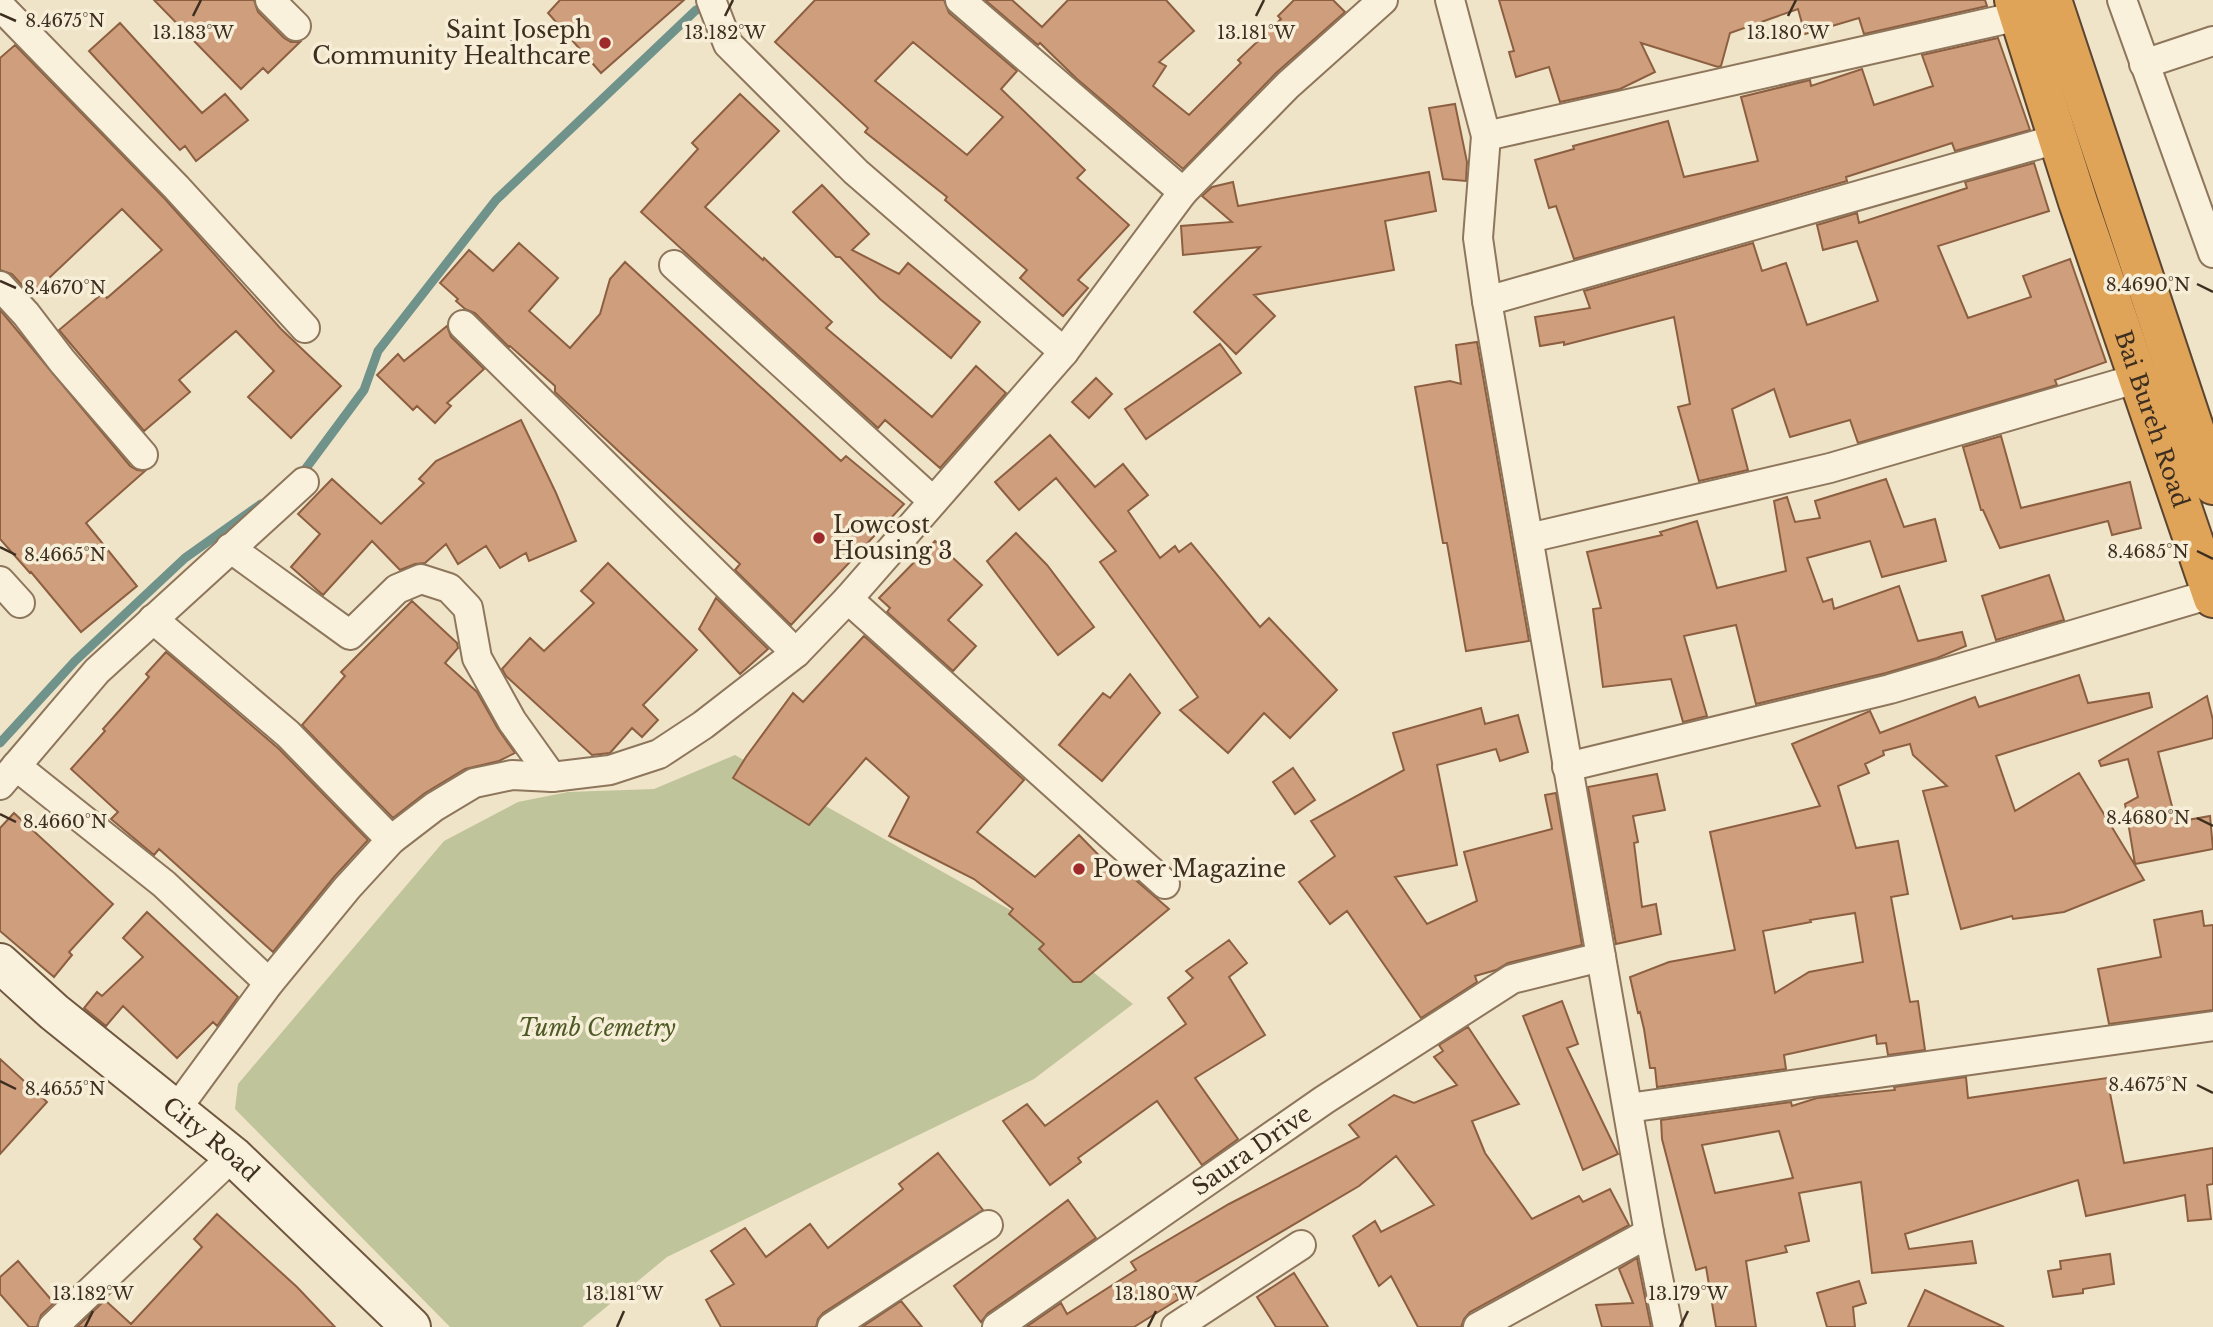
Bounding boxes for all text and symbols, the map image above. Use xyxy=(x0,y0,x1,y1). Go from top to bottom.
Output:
text: 8.4675°N xyxy=(25,10,105,32)
place label: Saint Joseph Community Healthcare xyxy=(312,16,591,70)
text: 13.183°W xyxy=(152,22,234,44)
text: 13.182°W xyxy=(684,22,766,44)
text: 13.181°W xyxy=(1217,22,1296,44)
text: 13.180°W xyxy=(1746,22,1830,44)
marker: Saint Joseph Community Healthcare xyxy=(597,35,613,51)
text: 8.4690°N xyxy=(2106,274,2190,296)
text: 8.4670°N xyxy=(24,277,106,299)
street label: Bai Bureh Road xyxy=(2109,327,2195,511)
place label: Lowcost Housing 3 xyxy=(833,511,953,565)
marker: Lowcost Housing 3 xyxy=(811,530,827,546)
text: 8.4685°N xyxy=(2107,541,2189,563)
text: 8.4665°N xyxy=(24,544,106,566)
text: 8.4680°N xyxy=(2106,807,2190,829)
text: 8.4660°N xyxy=(23,811,107,833)
place label: Power Magazine xyxy=(1093,855,1286,883)
marker: Power Magazine xyxy=(1071,861,1087,877)
park label: Tumb Cemetry xyxy=(518,1014,676,1042)
text: 8.4675°N xyxy=(2108,1074,2188,1096)
text: 8.4655°N xyxy=(25,1078,105,1100)
street label: City Road xyxy=(157,1091,265,1187)
street label: Saura Drive xyxy=(1187,1099,1317,1201)
text: 13.182°W xyxy=(52,1283,134,1305)
text: 13.181°W xyxy=(585,1283,664,1305)
text: 13.180°W xyxy=(1114,1283,1198,1305)
text: 13.179°W xyxy=(1648,1283,1729,1305)

